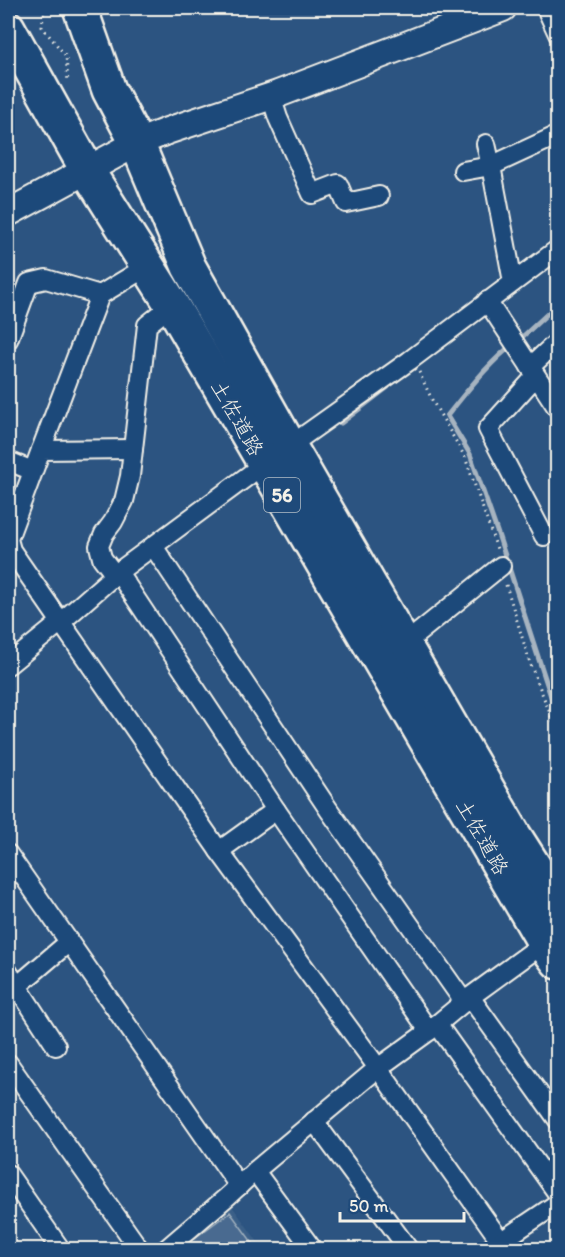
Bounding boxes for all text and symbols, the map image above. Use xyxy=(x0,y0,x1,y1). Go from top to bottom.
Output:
street label: 土佐道路 xyxy=(206,375,269,460)
road number: 56 xyxy=(264,478,300,512)
street label: 土佐道路 xyxy=(451,794,514,879)
scale bar xyxy=(340,1185,464,1223)
text: 50 m xyxy=(349,1195,389,1217)

